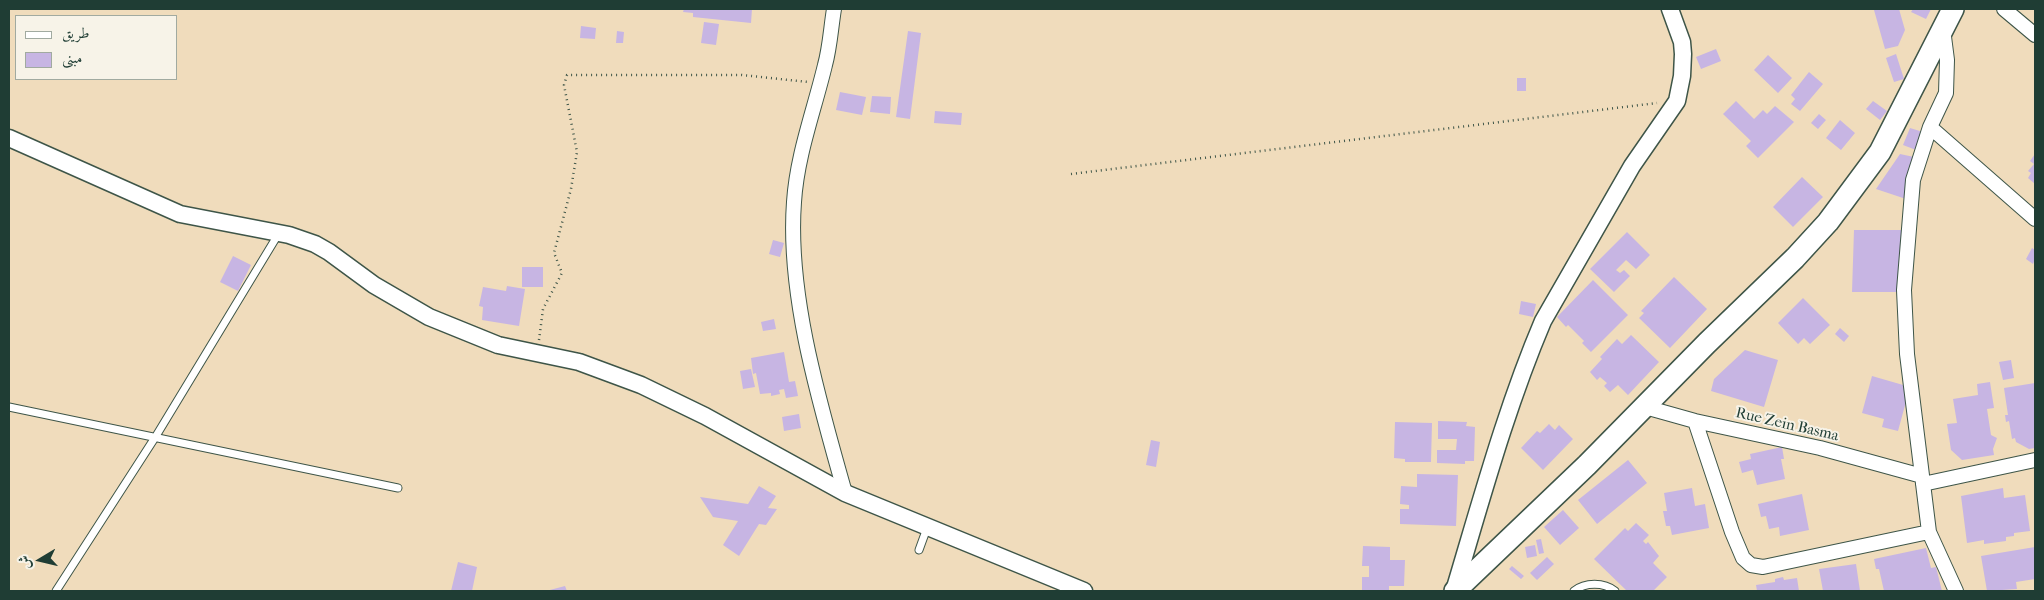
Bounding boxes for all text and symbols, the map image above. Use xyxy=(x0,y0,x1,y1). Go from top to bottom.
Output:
legend xyxy=(15,15,178,80)
text: طريق xyxy=(62,24,89,42)
text: مبنى xyxy=(62,49,82,67)
street label: Rue Zein Basma xyxy=(1734,404,1840,446)
north arrow xyxy=(15,535,65,585)
text: ش xyxy=(15,554,34,571)

